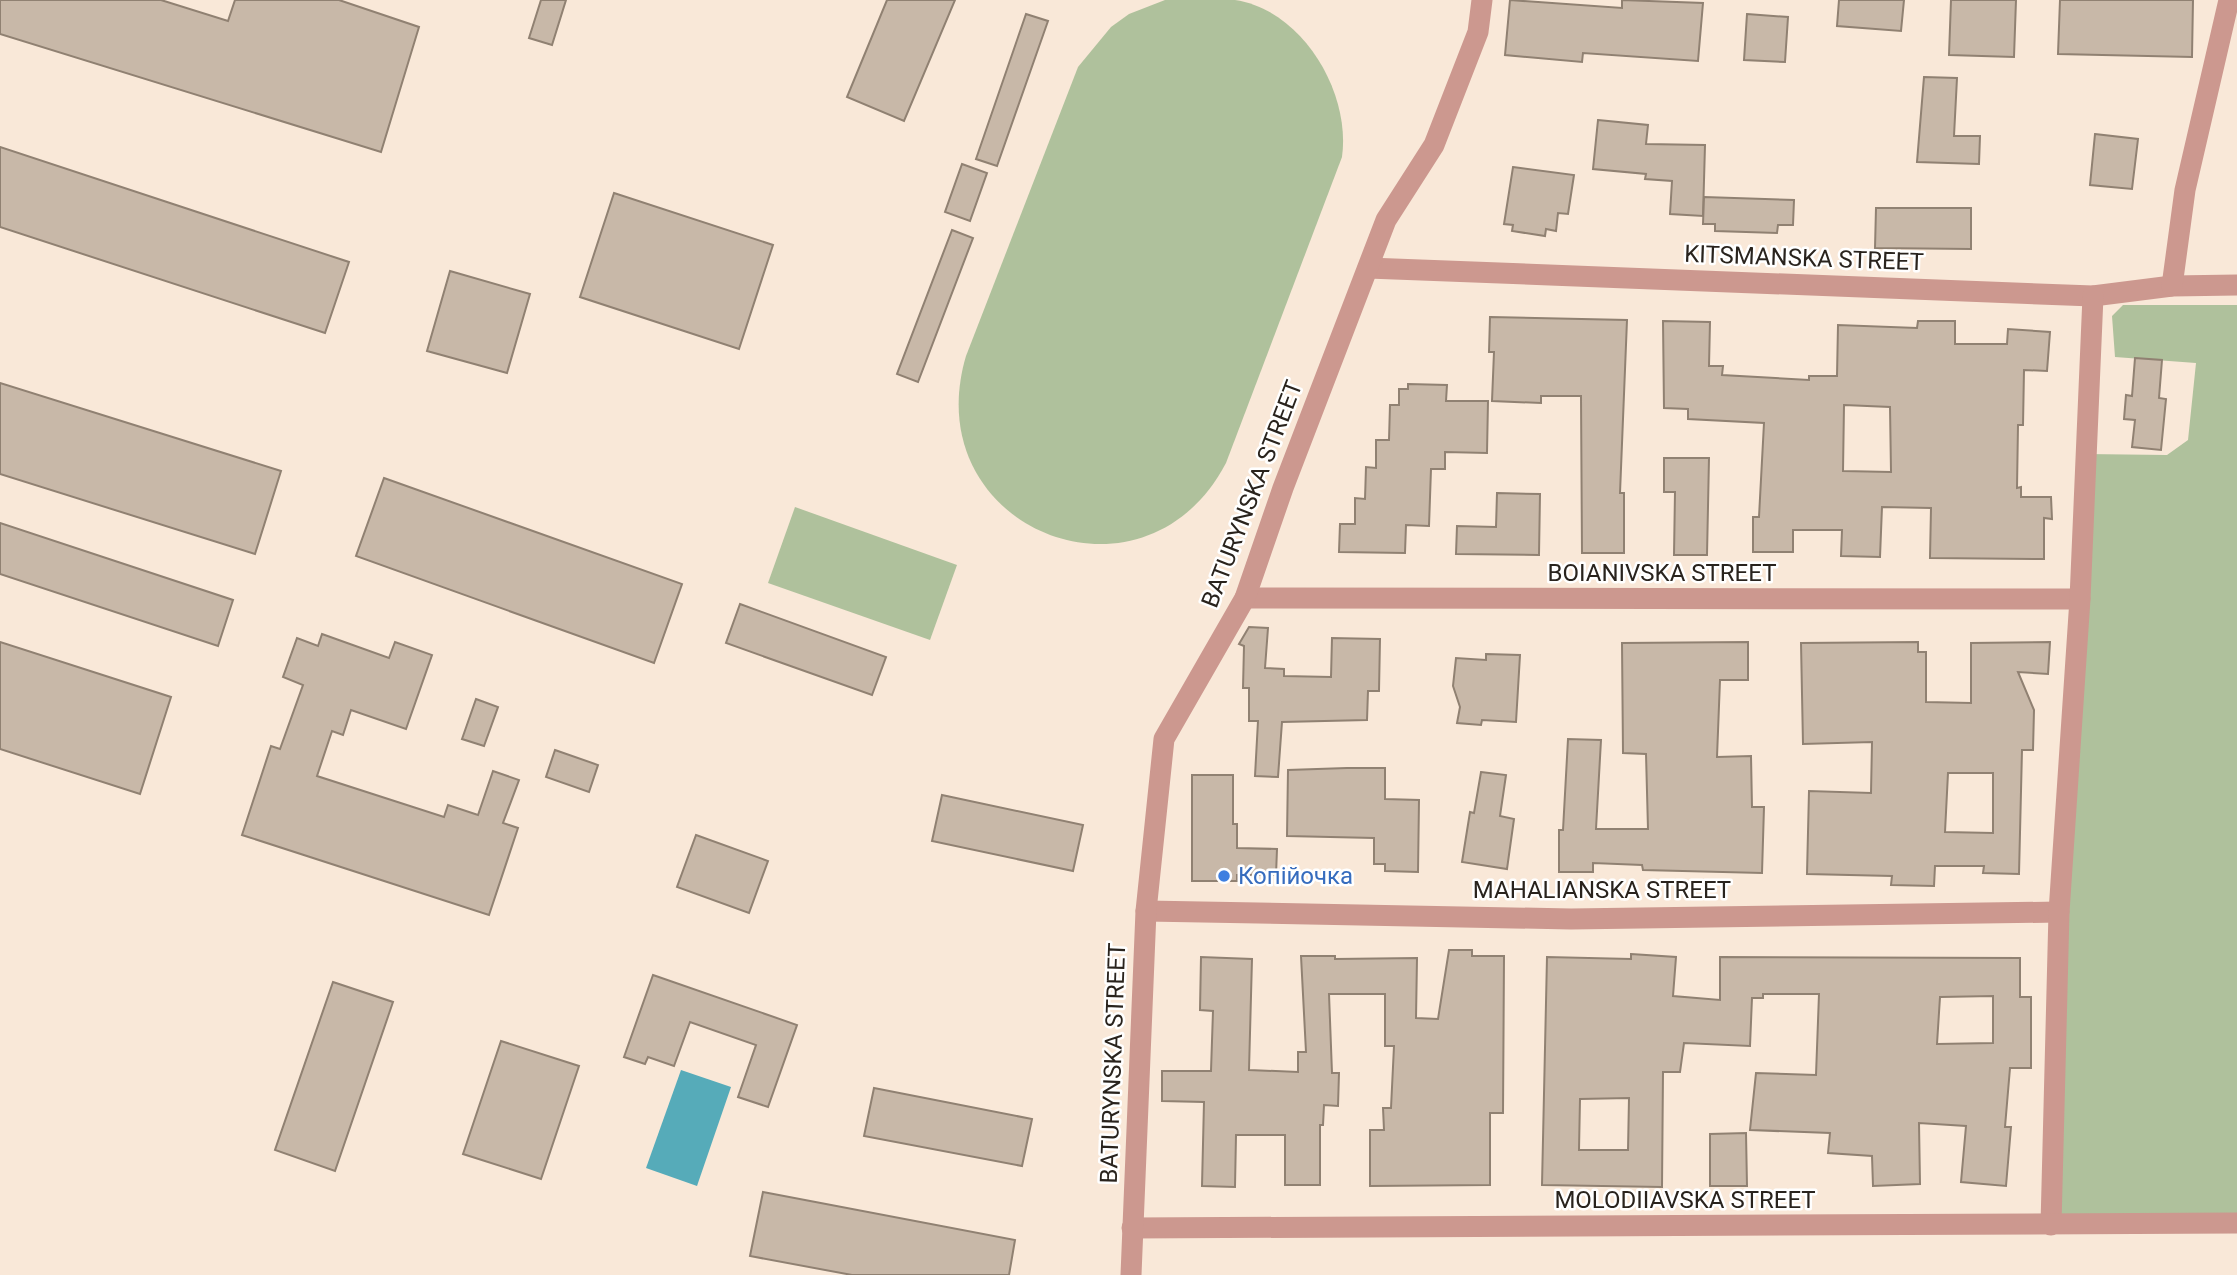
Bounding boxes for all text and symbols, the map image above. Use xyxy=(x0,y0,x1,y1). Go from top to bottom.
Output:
street label: KITSMANSKA STREET xyxy=(1684,240,1924,276)
street label: BATURYNSKA STREET xyxy=(1196,377,1308,611)
street label: BOIANIVSKA STREET xyxy=(1548,559,1776,587)
place label: Копійочка xyxy=(1238,862,1353,890)
marker: Копійочка xyxy=(1216,868,1232,884)
street label: MAHALIANSKA STREET xyxy=(1473,876,1731,904)
street label: BATURYNSKA STREET xyxy=(1095,942,1131,1184)
street label: MOLODIIAVSKA STREET xyxy=(1554,1186,1816,1214)

